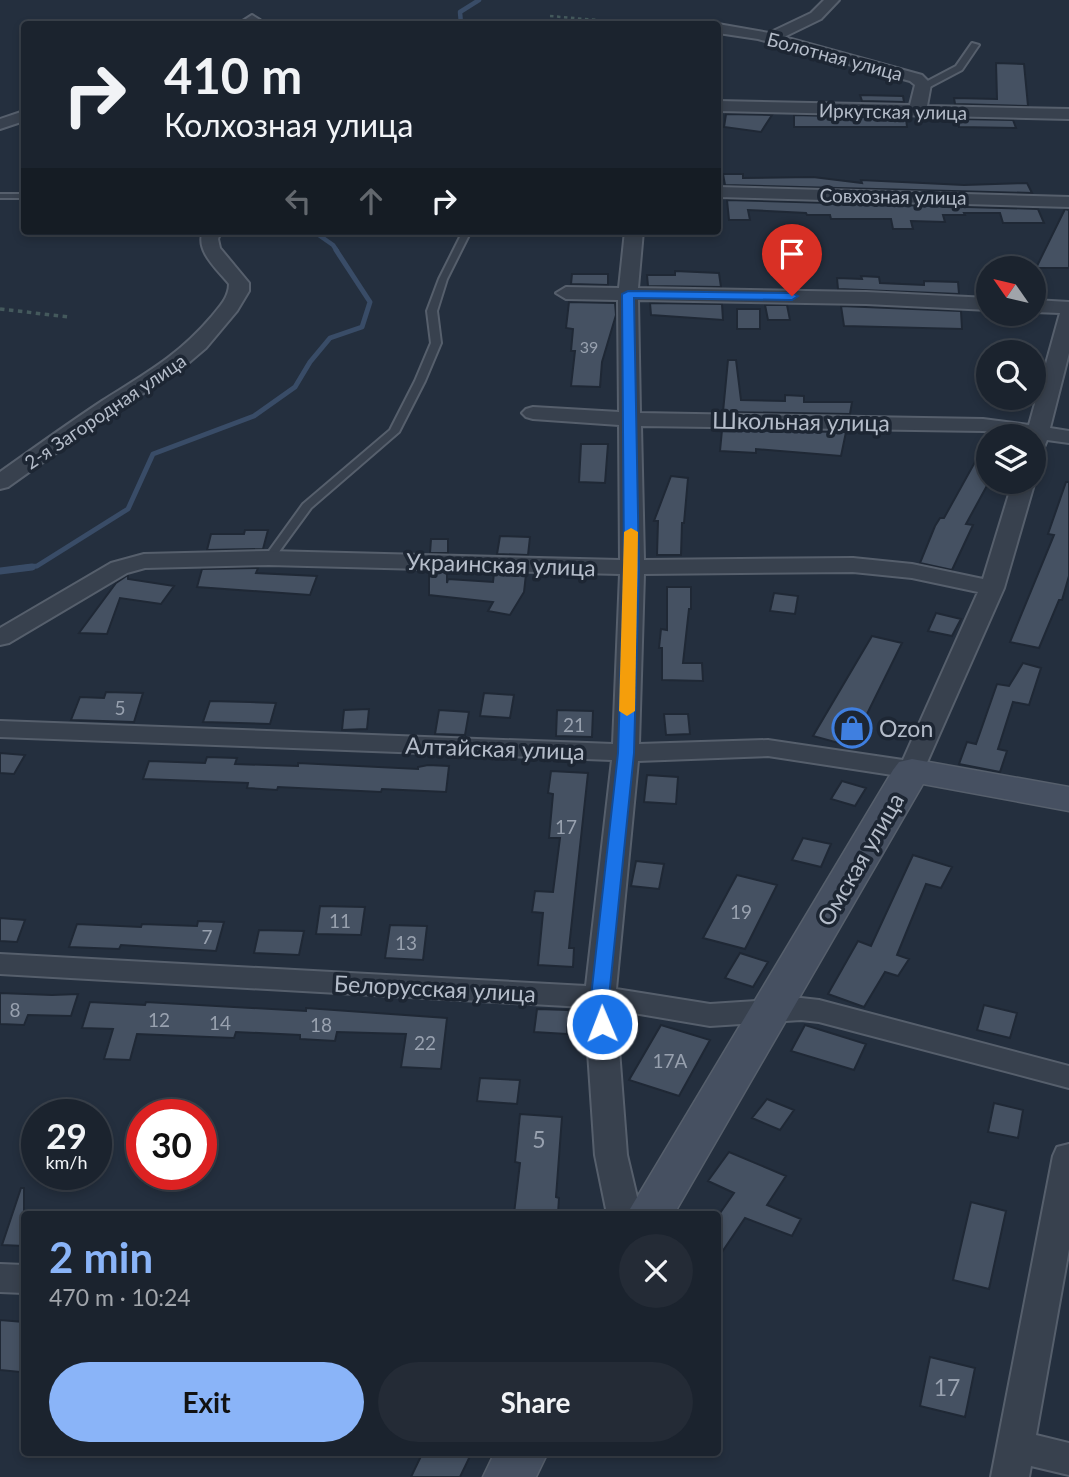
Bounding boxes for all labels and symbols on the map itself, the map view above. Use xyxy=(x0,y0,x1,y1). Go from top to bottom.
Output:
street label: Болотная улица xyxy=(765,27,905,85)
street label: Иркутская улица xyxy=(819,98,967,124)
street label: Совхозная улица xyxy=(819,183,967,209)
pin xyxy=(762,224,822,296)
north arrow xyxy=(976,256,1046,326)
house number: 39 xyxy=(580,337,598,356)
street label: 2-я Загородная улица xyxy=(20,348,190,474)
street label: Школьная улица xyxy=(712,405,890,437)
street label: Украинская улица xyxy=(406,547,596,581)
house number: 5 xyxy=(114,696,126,719)
shop icon: Ozon xyxy=(831,707,873,749)
house number: 21 xyxy=(563,713,585,736)
place label: Ozon xyxy=(879,714,933,742)
street label: Алтайская улица xyxy=(405,731,585,765)
street label: Омская улица xyxy=(811,788,909,930)
house number: 17 xyxy=(555,815,577,838)
house number: 19 xyxy=(730,900,752,923)
house number: 11 xyxy=(329,909,351,932)
house number: 7 xyxy=(201,925,213,948)
house number: 13 xyxy=(395,931,417,954)
street label: Белорусская улица xyxy=(333,969,537,1007)
position arrow xyxy=(565,987,639,1061)
house number: 8 xyxy=(9,998,21,1021)
house number: 12 xyxy=(148,1008,170,1031)
house number: 14 xyxy=(209,1011,231,1034)
house number: 18 xyxy=(310,1013,332,1036)
house number: 22 xyxy=(414,1031,436,1054)
house number: 17А xyxy=(653,1049,688,1072)
speed limit sign: 30 xyxy=(126,1099,217,1190)
house number: 5 xyxy=(532,1125,546,1153)
house number: 17 xyxy=(934,1373,960,1401)

